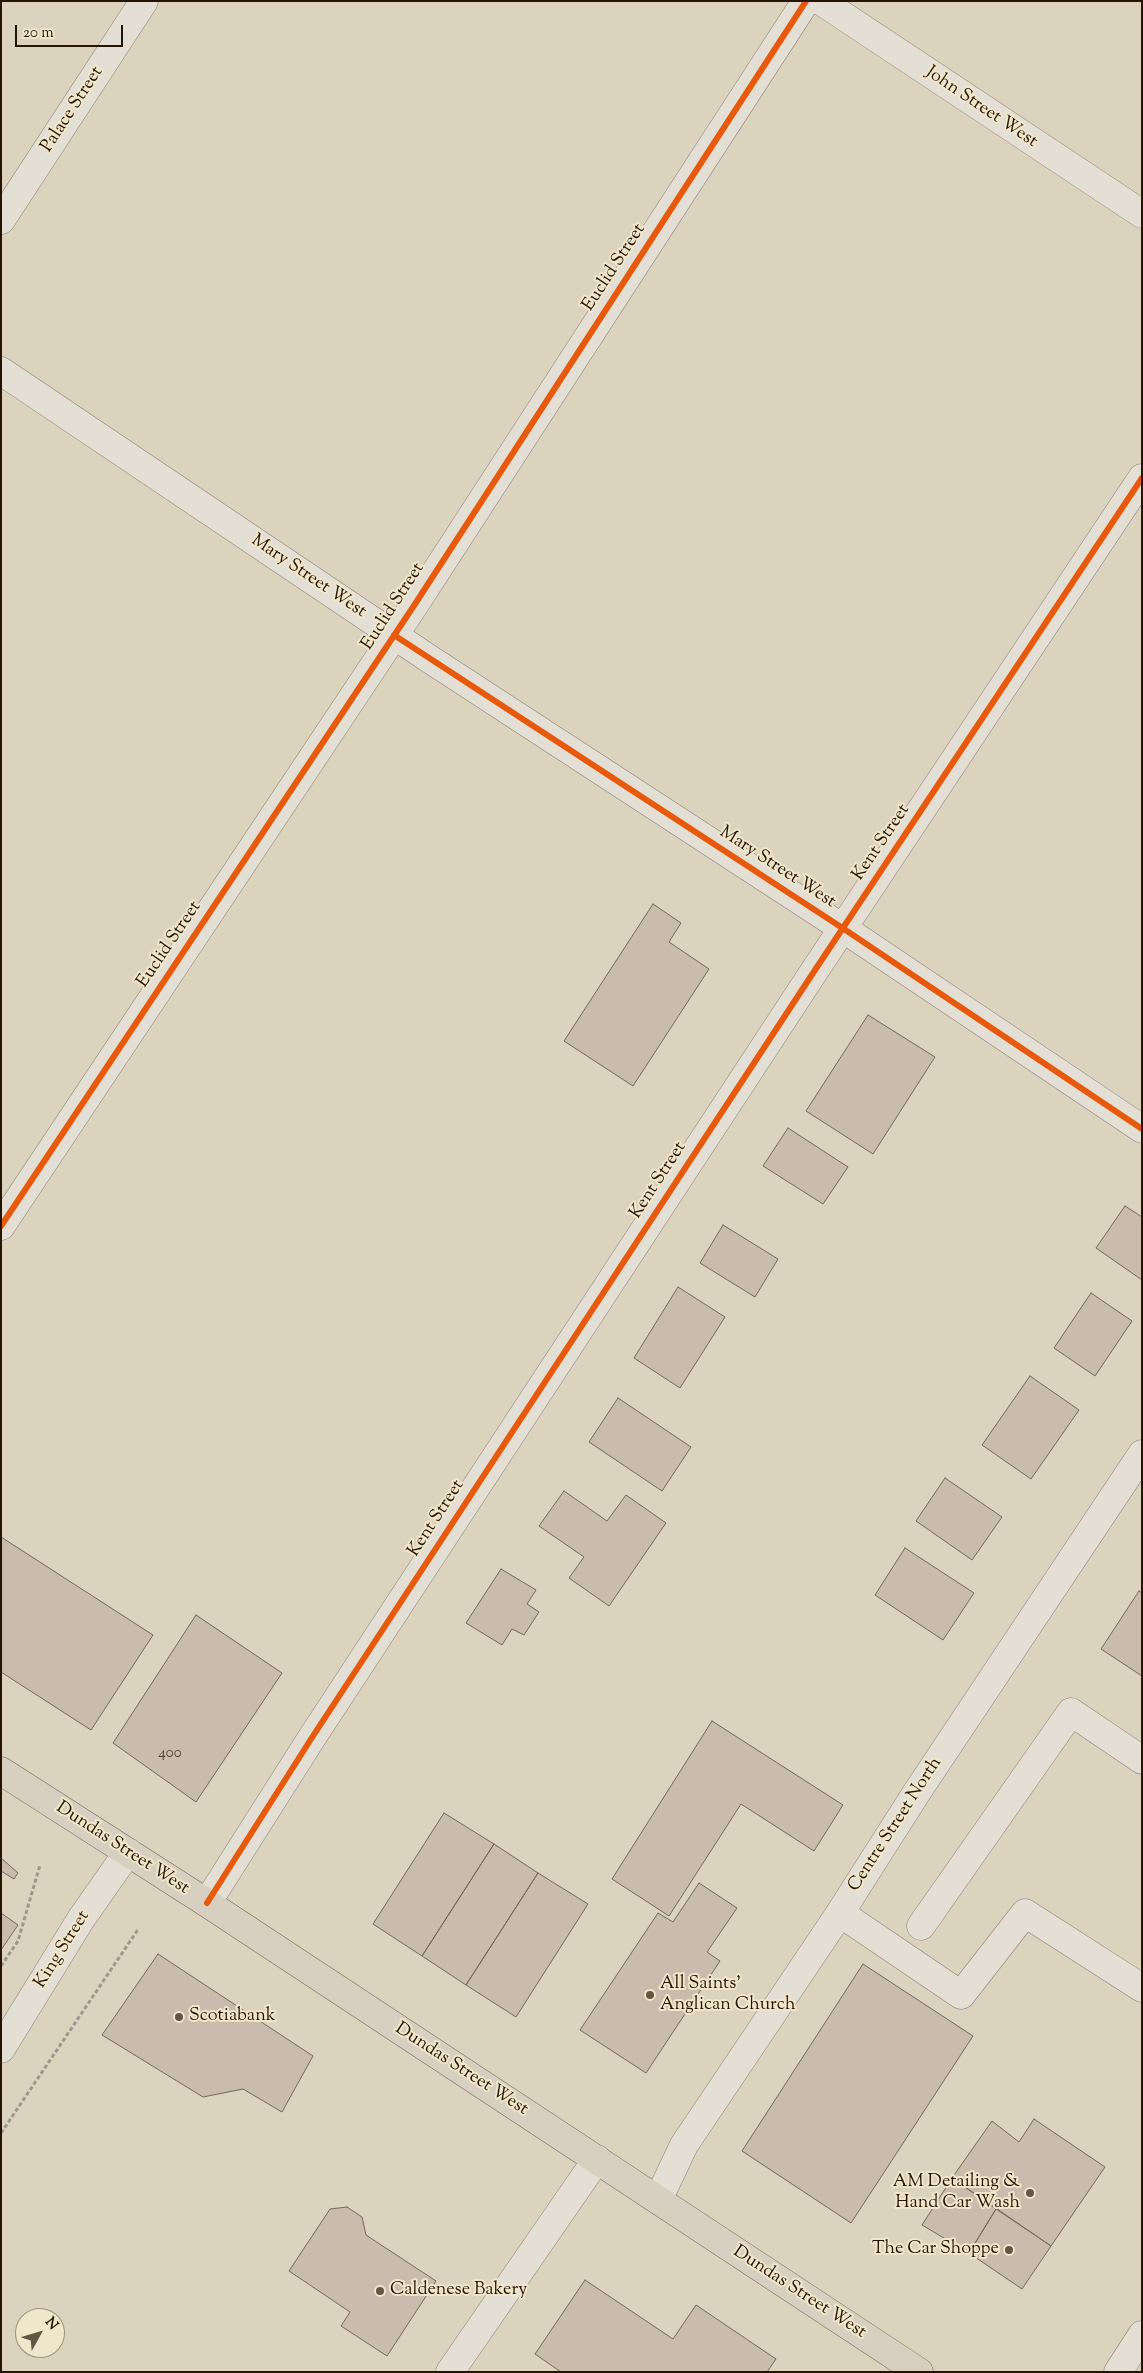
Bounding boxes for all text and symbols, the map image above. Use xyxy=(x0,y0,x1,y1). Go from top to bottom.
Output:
scale bar xyxy=(18,15,125,47)
text: 20 m xyxy=(23,23,54,44)
street label: Palace Street xyxy=(37,63,109,157)
street label: John Street West xyxy=(921,63,1041,153)
street label: Euclid Street xyxy=(579,220,651,316)
street label: Mary Street West xyxy=(246,530,370,624)
street label: Euclid Street xyxy=(358,559,430,655)
street label: Kent Street xyxy=(849,801,915,885)
street label: Mary Street West xyxy=(715,822,839,914)
street label: Euclid Street xyxy=(133,898,207,992)
street label: Kent Street xyxy=(626,1138,692,1224)
street label: Kent Street xyxy=(404,1476,470,1562)
house number: 400 xyxy=(158,1745,182,1763)
street label: Centre Street North xyxy=(845,1754,947,1896)
street label: Dundas Street West xyxy=(51,1798,193,1900)
street label: King Street xyxy=(31,1907,95,1993)
place label: All Saints' Anglican Church xyxy=(660,1974,795,2016)
marker: All Saints' Anglican Church xyxy=(644,1989,656,2001)
place label: Scotiabank xyxy=(189,2006,276,2028)
marker: Scotiabank xyxy=(173,2011,185,2023)
street label: Dundas Street West xyxy=(390,2019,532,2121)
place label: AM Detailing & Hand Car Wash xyxy=(893,2172,1020,2214)
marker: AM Detailing & Hand Car Wash xyxy=(1024,2187,1036,2199)
place label: The Car Shoppe xyxy=(872,2239,999,2261)
street label: Dundas Street West xyxy=(728,2242,870,2344)
marker: The Car Shoppe xyxy=(1003,2244,1015,2256)
place label: Caldenese Bakery xyxy=(390,2280,527,2302)
marker: Caldenese Bakery xyxy=(374,2285,386,2297)
north arrow xyxy=(15,2308,65,2358)
text: N xyxy=(40,2314,62,2335)

